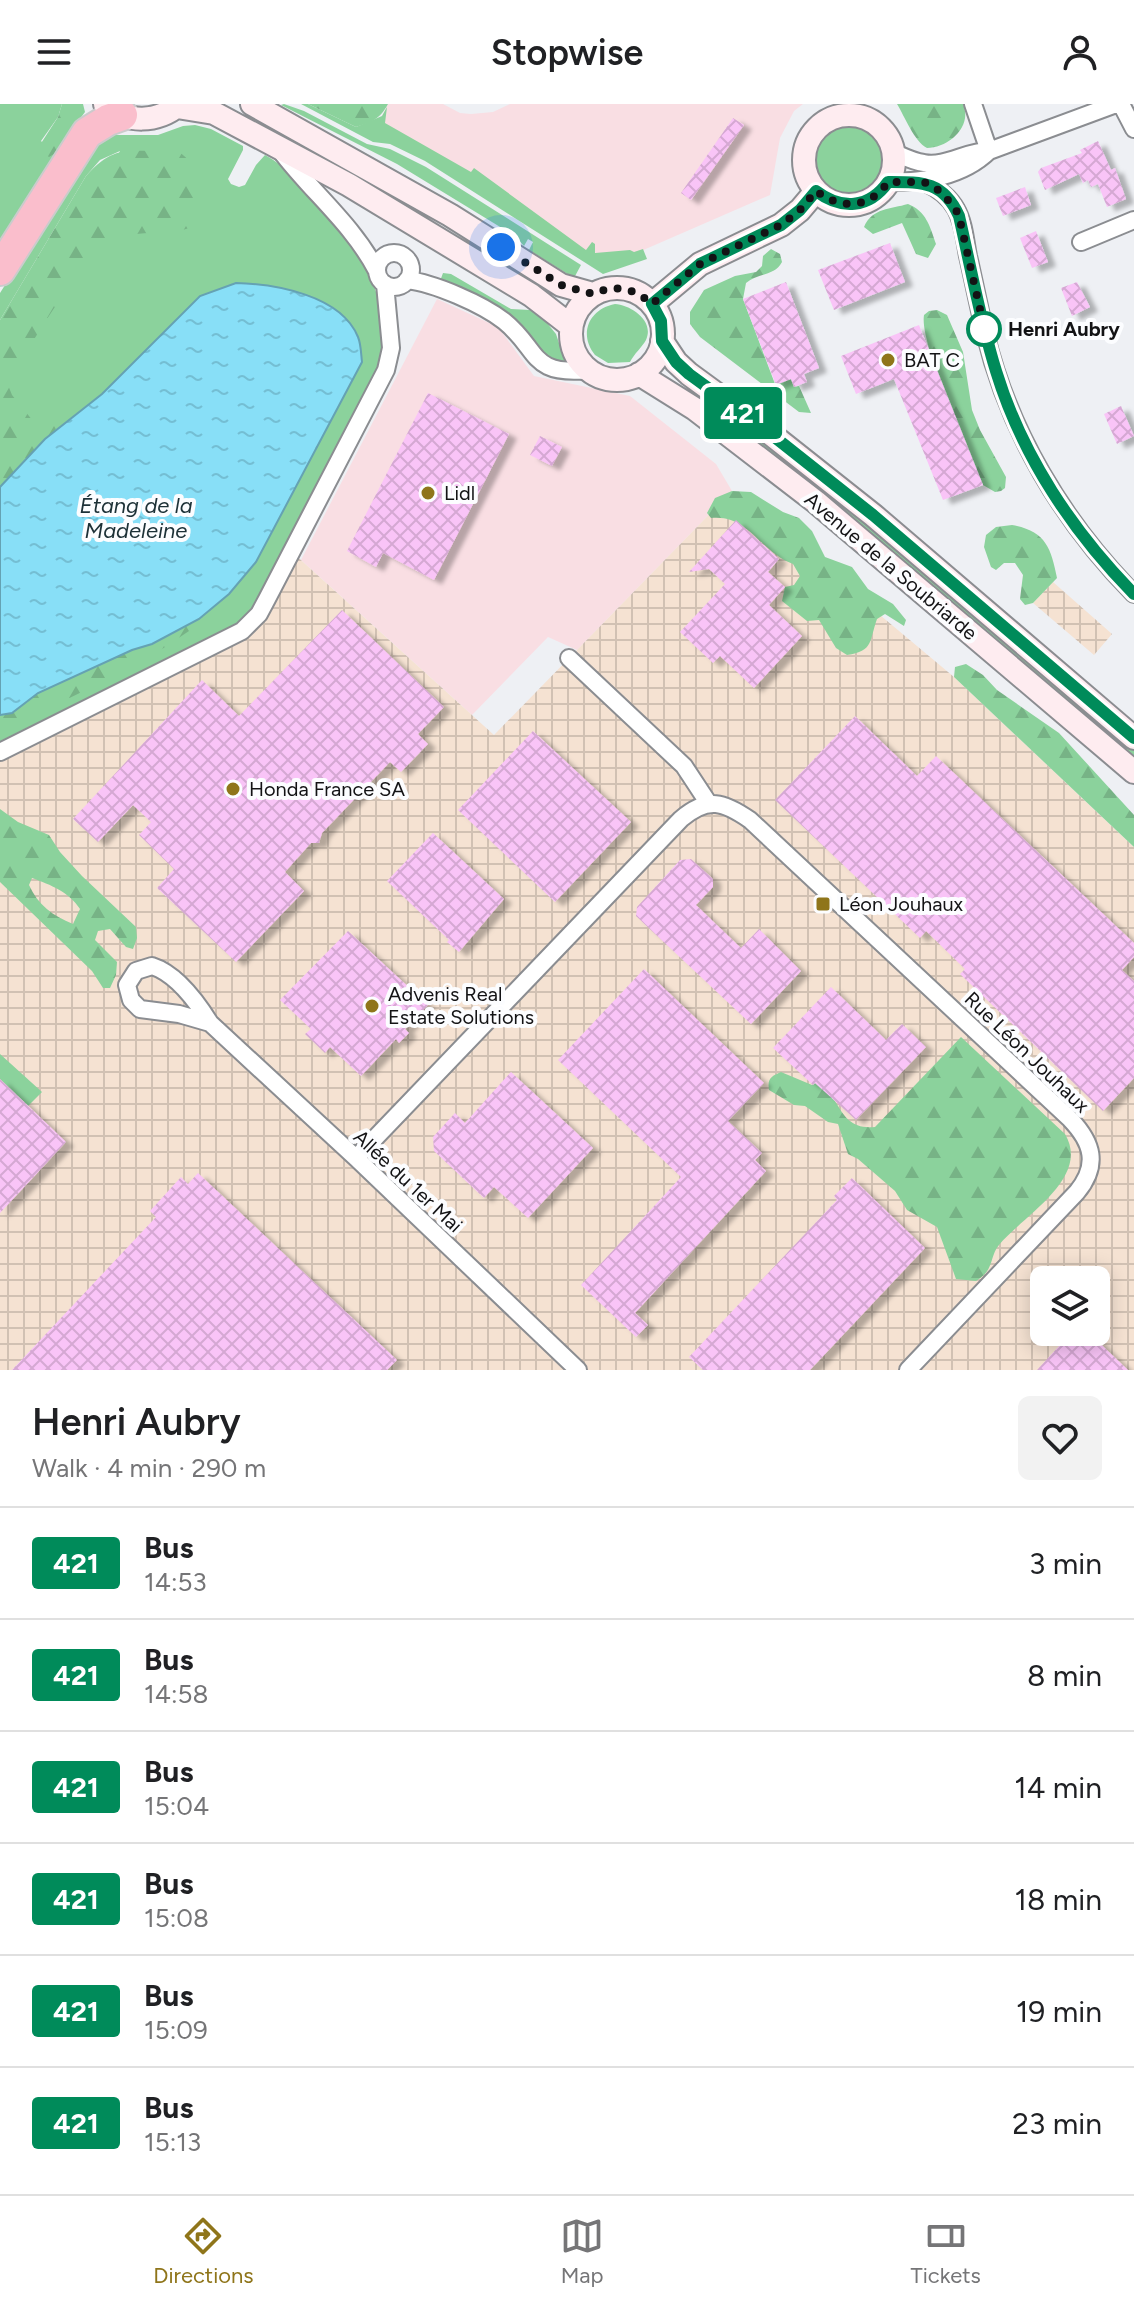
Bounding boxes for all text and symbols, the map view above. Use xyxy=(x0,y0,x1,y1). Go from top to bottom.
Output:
icon: menu xyxy=(32,30,76,74)
icon: person xyxy=(1058,30,1102,74)
text: Stopwise xyxy=(491,31,643,74)
your location xyxy=(481,227,521,267)
marker: Henri Aubry xyxy=(967,312,1001,346)
place label: Henri Aubry xyxy=(1008,317,1120,341)
place label: BAT C xyxy=(904,348,960,372)
marker: BAT C xyxy=(879,351,897,369)
line badge: 421 xyxy=(697,387,789,439)
text: 421 xyxy=(720,396,766,430)
place label: Lidl xyxy=(444,481,475,505)
marker: Lidl xyxy=(419,484,437,502)
street label: Avenue de la Soubriarde xyxy=(800,487,982,645)
water label: Étang de la Madeleine xyxy=(79,492,193,544)
place label: Honda France SA xyxy=(249,777,405,801)
marker: Honda France SA xyxy=(224,780,242,798)
place label: Léon Jouhaux xyxy=(839,892,964,916)
marker: Léon Jouhaux xyxy=(814,895,832,913)
place label: Advenis Real Estate Solutions xyxy=(388,982,534,1029)
street label: Rue Léon Jouhaux xyxy=(960,987,1095,1118)
marker: Advenis Real Estate Solutions xyxy=(363,997,381,1015)
street label: Allée du 1er Mai xyxy=(349,1125,467,1237)
map controls xyxy=(1030,1266,1110,1346)
button: layers xyxy=(1030,1266,1110,1346)
button: heart xyxy=(1018,1396,1102,1480)
text: Henri Aubry xyxy=(32,1399,241,1445)
text: Walk · 4 min · 290 m xyxy=(32,1452,266,1484)
text: Bus xyxy=(144,1529,193,1566)
text: 3 min xyxy=(1029,1545,1102,1582)
text: 421 xyxy=(53,1546,99,1580)
text: 14:53 xyxy=(144,1566,207,1598)
text: Bus xyxy=(144,1641,193,1678)
text: 8 min xyxy=(1027,1657,1102,1694)
text: 421 xyxy=(53,1658,99,1692)
text: 14:58 xyxy=(144,1678,208,1710)
text: Bus xyxy=(144,1753,193,1790)
text: 14 min xyxy=(1014,1769,1102,1806)
text: 421 xyxy=(53,1770,99,1804)
text: 15:04 xyxy=(144,1790,209,1822)
text: Bus xyxy=(144,1865,193,1902)
text: 18 min xyxy=(1015,1881,1102,1918)
text: 421 xyxy=(53,1882,99,1916)
text: 15:08 xyxy=(144,1902,209,1934)
text: Bus xyxy=(144,1977,193,2014)
text: 19 min xyxy=(1016,1993,1102,2030)
text: 421 xyxy=(53,1994,99,2028)
text: 15:09 xyxy=(144,2014,208,2046)
text: Bus xyxy=(144,2089,193,2126)
text: 23 min xyxy=(1012,2105,1102,2142)
text: 421 xyxy=(53,2106,99,2140)
text: 15:13 xyxy=(144,2126,201,2158)
tab: Directions xyxy=(153,2214,254,2289)
tab: Map xyxy=(560,2214,604,2289)
tab: Tickets xyxy=(911,2214,981,2289)

